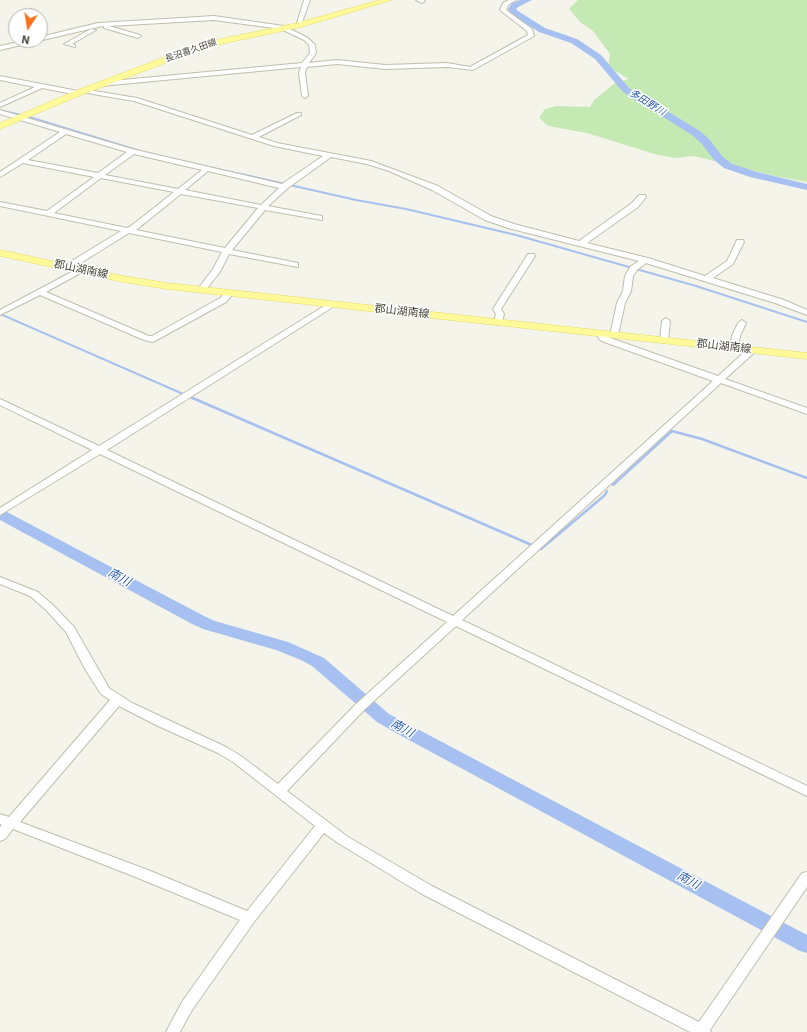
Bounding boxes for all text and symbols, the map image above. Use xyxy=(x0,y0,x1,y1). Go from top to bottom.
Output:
north arrow xyxy=(8,8,48,48)
text: N xyxy=(20,32,31,46)
street label: 長沼喜久田線 xyxy=(164,37,218,65)
water label: 多田野川 xyxy=(627,87,667,119)
street label: 郡山湖南線 xyxy=(53,258,109,282)
street label: 郡山湖南線 xyxy=(374,303,430,321)
street label: 郡山湖南線 xyxy=(696,338,752,356)
water label: 南川 xyxy=(105,566,133,590)
water label: 南川 xyxy=(388,717,416,741)
water label: 南川 xyxy=(674,869,702,893)

